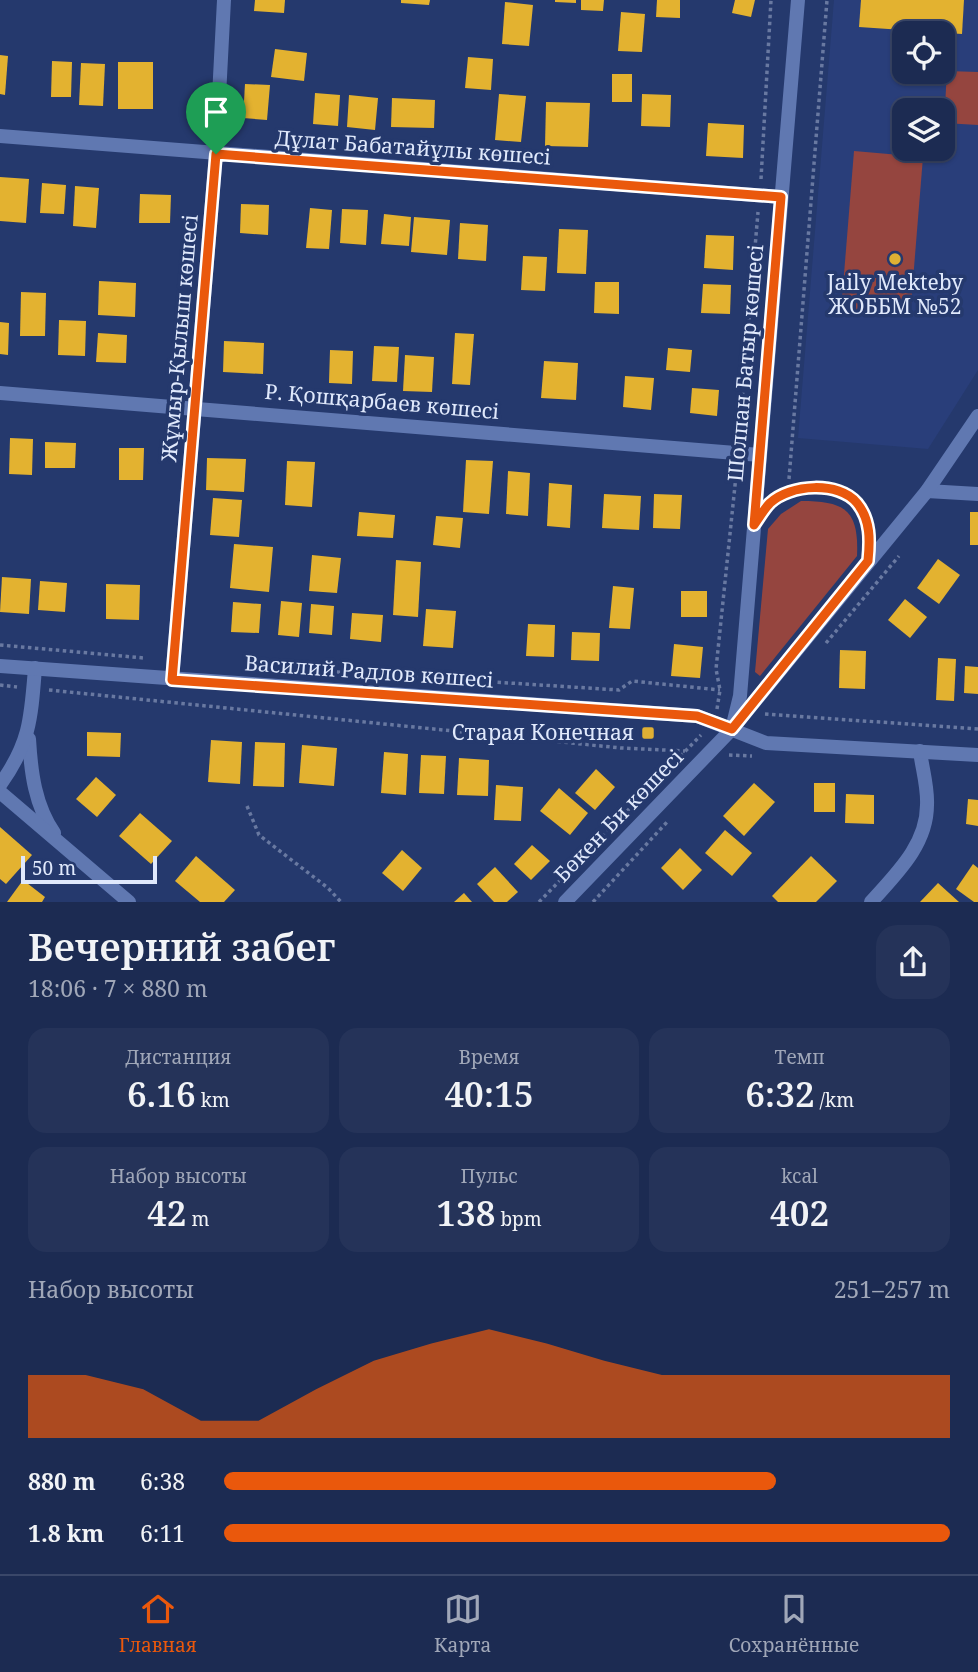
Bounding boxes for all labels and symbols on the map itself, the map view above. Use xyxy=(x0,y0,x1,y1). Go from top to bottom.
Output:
pin xyxy=(186,82,246,154)
street label: Дұлат Бабатайұлы көшесі xyxy=(274,123,552,171)
street label: Жұмыр-Қылыш көшесі xyxy=(154,213,204,464)
street label: Шолпан Батыр көшесі xyxy=(721,243,769,483)
marker: Jaily Mekteby ЖОББМ №52 xyxy=(887,251,903,267)
place label: Jaily Mekteby ЖОББМ №52 xyxy=(826,268,963,320)
street label: Р. Қошқарбаев көшесі xyxy=(264,377,501,425)
street label: Василий Радлов көшесі xyxy=(243,648,495,694)
place label: Старая Конечная xyxy=(452,718,634,746)
marker: Старая Конечная xyxy=(640,725,656,741)
street label: Бөкен Би көшесі xyxy=(548,743,689,888)
scale bar xyxy=(21,853,158,885)

